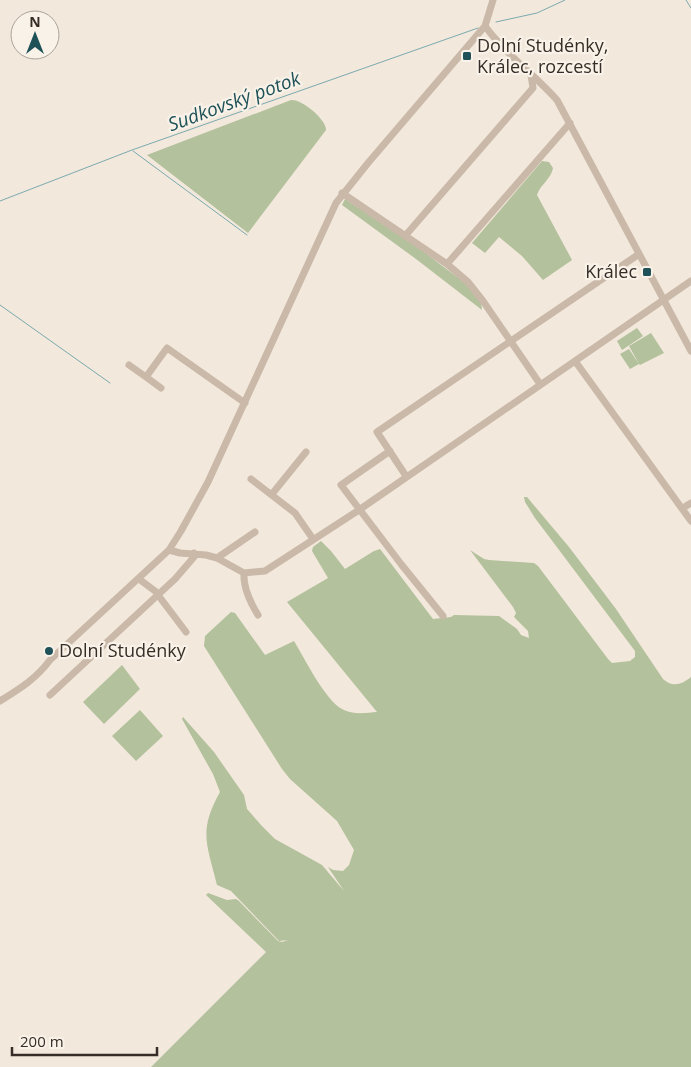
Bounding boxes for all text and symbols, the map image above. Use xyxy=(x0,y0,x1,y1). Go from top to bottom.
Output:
north arrow xyxy=(10,10,60,60)
text: N xyxy=(29,12,41,31)
place label: Dolní Studénky, Králec, rozcestí xyxy=(477,33,608,78)
marker: Dolní Studénky, Králec, rozcestí xyxy=(461,50,473,62)
water label: Sudkovský potok xyxy=(164,65,305,137)
place label: Králec xyxy=(585,259,637,283)
marker: Králec xyxy=(641,266,653,278)
place label: Dolní Studénky xyxy=(59,638,187,662)
marker: Dolní Studénky xyxy=(43,645,55,657)
scale bar xyxy=(12,1024,158,1056)
text: 200 m xyxy=(20,1031,64,1051)

